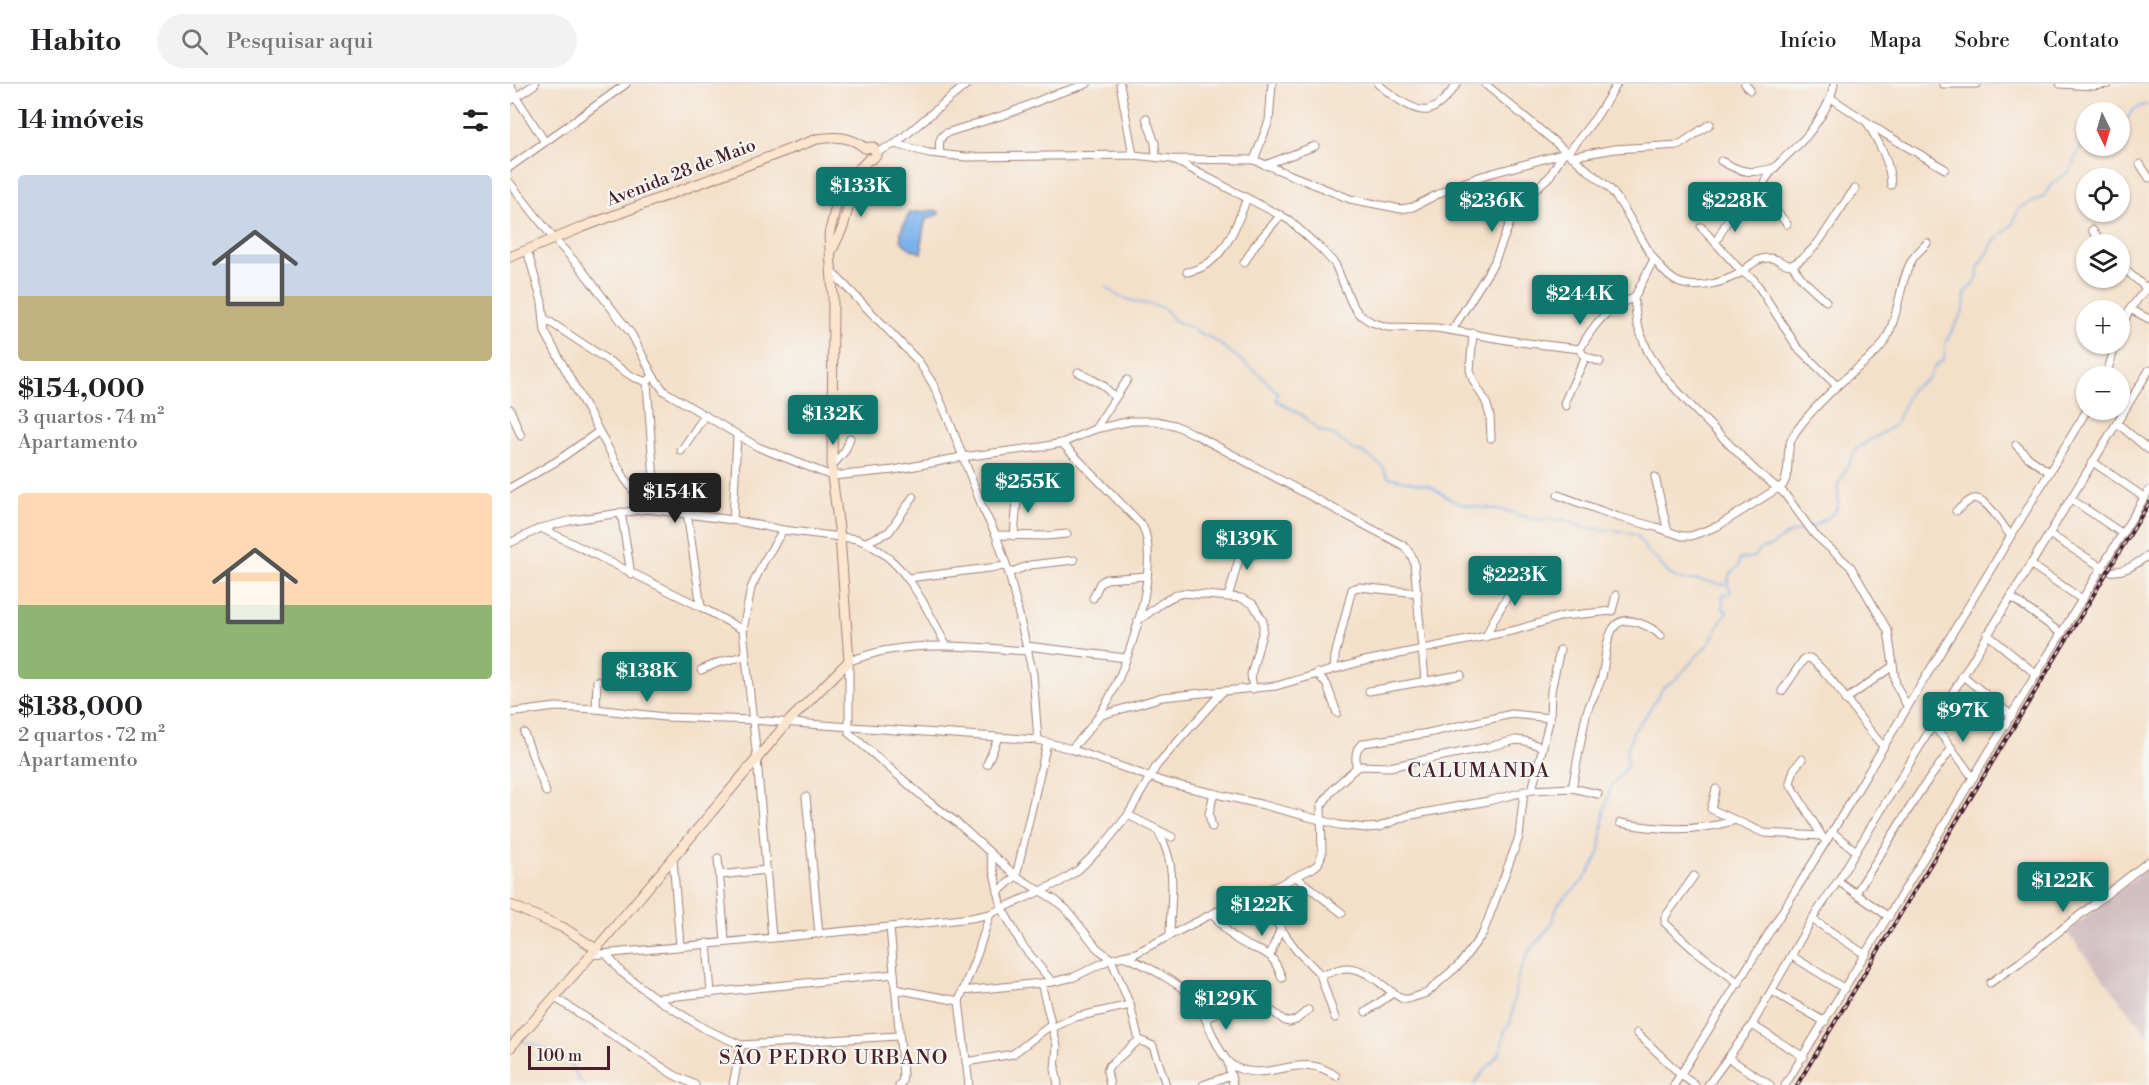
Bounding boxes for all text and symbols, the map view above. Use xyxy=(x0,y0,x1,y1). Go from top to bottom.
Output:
search box xyxy=(157,14,577,68)
text: Habito xyxy=(30,24,121,59)
icon: search xyxy=(178,25,211,58)
text: Pesquisar aqui xyxy=(226,28,374,55)
text: Início xyxy=(1780,28,1837,54)
text: Mapa xyxy=(1870,28,1922,54)
text: Sobre xyxy=(1955,28,2010,54)
text: Contato xyxy=(2043,28,2119,54)
north arrow xyxy=(2076,102,2130,156)
map controls xyxy=(2076,102,2130,420)
text: 14 imóveis xyxy=(18,104,144,136)
icon: filters xyxy=(459,104,492,137)
street label: Avenida 28 de Maio xyxy=(602,133,759,212)
pin: $133K xyxy=(819,167,903,218)
button: locate xyxy=(2076,168,2130,222)
text: $133K xyxy=(830,174,892,199)
pin: $236K xyxy=(1450,182,1534,233)
pin: $228K xyxy=(1693,182,1777,233)
text: $236K xyxy=(1459,189,1525,214)
text: $228K xyxy=(1702,189,1768,214)
icon: home xyxy=(201,214,309,322)
button: layers xyxy=(2076,234,2130,288)
pin: $244K xyxy=(1538,275,1622,326)
text: $244K xyxy=(1546,282,1614,307)
button: + xyxy=(2076,300,2130,354)
button: − xyxy=(2076,366,2130,420)
text: $154,000 xyxy=(18,373,145,405)
pin: $132K xyxy=(791,395,875,446)
text: $132K xyxy=(802,402,864,427)
text: 3 quartos · 74 m² xyxy=(18,405,164,430)
text: Apartamento xyxy=(18,430,138,455)
pin: $255K xyxy=(986,463,1070,514)
text: $255K xyxy=(995,470,1061,495)
pin: $154K xyxy=(633,473,717,524)
text: $154K xyxy=(643,480,707,505)
pin: $139K xyxy=(1205,520,1289,571)
text: $139K xyxy=(1216,527,1278,552)
icon: home xyxy=(201,532,309,640)
pin: $223K xyxy=(1473,556,1557,607)
text: $223K xyxy=(1482,563,1548,588)
pin: $138K xyxy=(605,652,689,703)
text: $138K xyxy=(616,659,678,684)
text: $138,000 xyxy=(18,691,143,723)
pin: $97K xyxy=(1927,692,1999,743)
text: $97K xyxy=(1937,699,1989,724)
text: 2 quartos · 72 m² xyxy=(18,723,165,748)
text: Apartamento xyxy=(18,748,138,773)
district label: CALUMANDA xyxy=(1407,759,1551,784)
pin: $122K xyxy=(2021,862,2105,913)
text: $122K xyxy=(2031,869,2095,894)
pin: $122K xyxy=(1220,886,1304,937)
text: $122K xyxy=(1230,893,1294,918)
pin: $129K xyxy=(1184,980,1268,1031)
text: $129K xyxy=(1194,987,1258,1012)
scale bar xyxy=(528,1043,610,1070)
district label: SÃO PEDRO URBANO xyxy=(719,1044,949,1071)
text: 100 m xyxy=(537,1046,582,1066)

